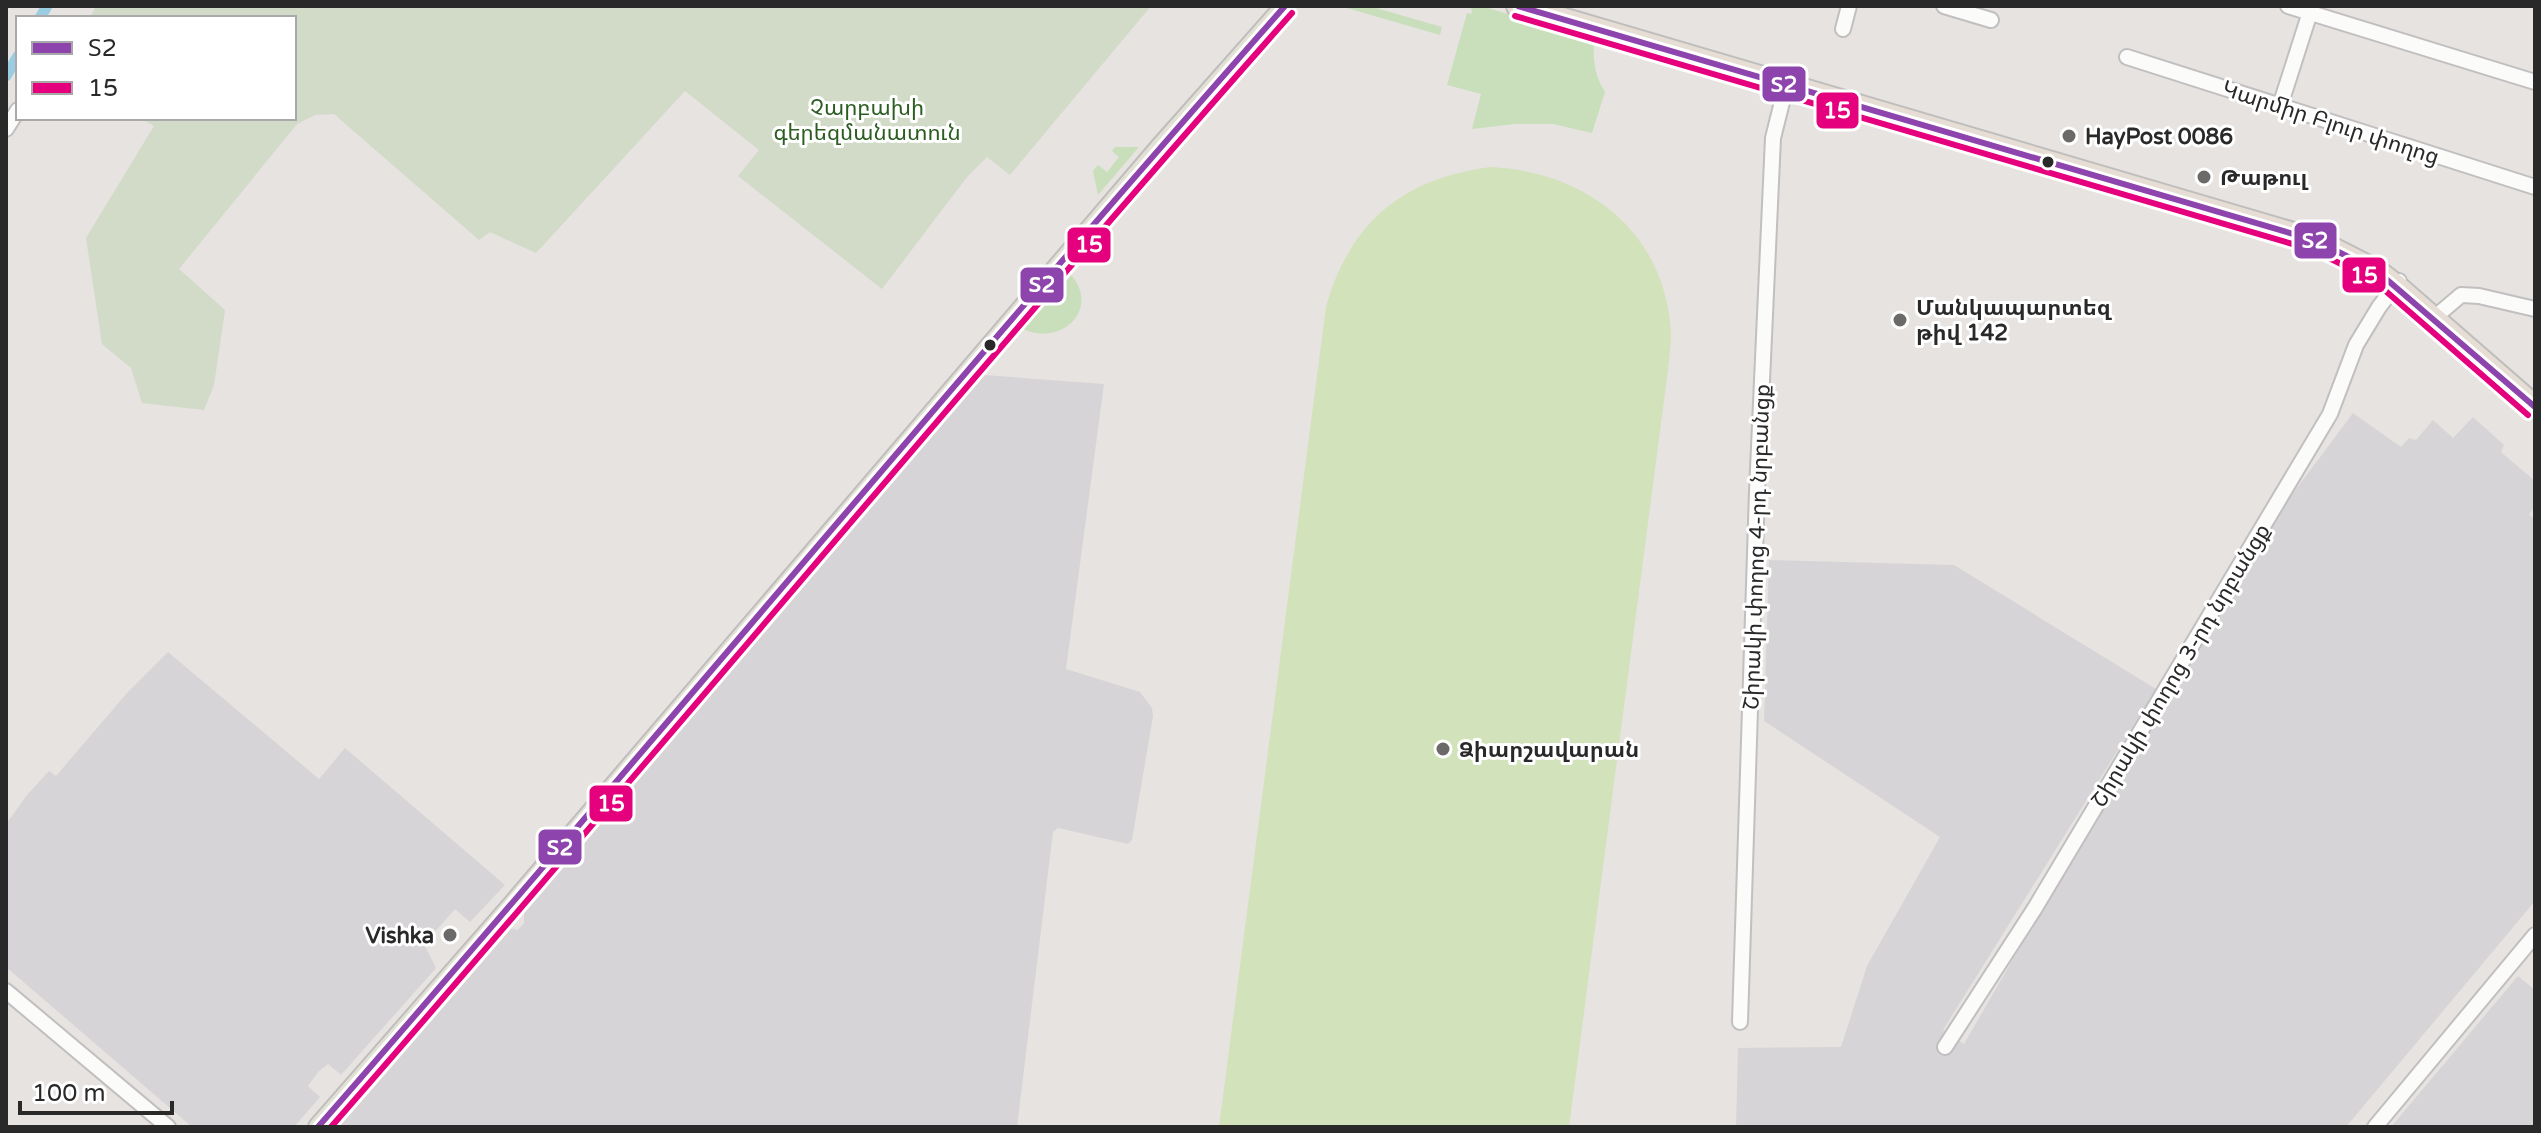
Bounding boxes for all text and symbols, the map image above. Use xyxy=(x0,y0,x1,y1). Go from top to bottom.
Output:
legend xyxy=(16,16,296,120)
text: Տ2 xyxy=(88,34,117,63)
line badge: Տ2 xyxy=(1761,65,1807,103)
text: Տ2 xyxy=(1771,72,1797,98)
text: 15 xyxy=(88,74,118,103)
street label: Կարմիր Բլուր փողոց xyxy=(2219,76,2442,170)
line badge: 15 xyxy=(1815,91,1860,130)
park label: Չարբախի գերեզմանատուն xyxy=(773,95,961,146)
text: 15 xyxy=(1823,98,1851,124)
place label: HayPost 0086 xyxy=(2085,124,2233,150)
marker: HayPost 0086 xyxy=(2060,127,2078,145)
unlabelled marker xyxy=(2040,154,2056,170)
place label: Թաթուլ xyxy=(2220,165,2308,191)
marker: Թաթուլ xyxy=(2195,168,2213,186)
line badge: Տ2 xyxy=(2293,221,2338,260)
line badge: 15 xyxy=(1066,226,1112,264)
text: Տ2 xyxy=(2302,228,2328,254)
text: 15 xyxy=(1075,232,1103,258)
line badge: 15 xyxy=(2341,256,2387,294)
text: 15 xyxy=(2350,263,2378,289)
line badge: Տ2 xyxy=(1019,266,1065,304)
text: Տ2 xyxy=(1029,272,1055,298)
place label: Մանկապարտեզ թիվ 142 xyxy=(1916,295,2113,346)
marker: Մանկապարտեզ թիվ 142 xyxy=(1891,311,1909,329)
unlabelled marker xyxy=(982,337,998,353)
street label: Շիրակի փողոց 4-րդ նրբանցք xyxy=(1738,384,1776,711)
street label: Շիրակի փողոց 3-րդ նրբանցք xyxy=(2086,519,2276,812)
place label: Ձիարշավարան xyxy=(1459,737,1639,763)
marker: Ձիարշավարան xyxy=(1434,740,1452,758)
line badge: 15 xyxy=(588,784,634,823)
text: 15 xyxy=(597,791,625,817)
line badge: Տ2 xyxy=(537,828,583,866)
text: Տ2 xyxy=(547,835,573,861)
place label: Vishka xyxy=(365,923,434,949)
marker: Vishka xyxy=(441,926,459,944)
scale bar xyxy=(20,1065,172,1115)
text: 100 m xyxy=(32,1079,106,1108)

